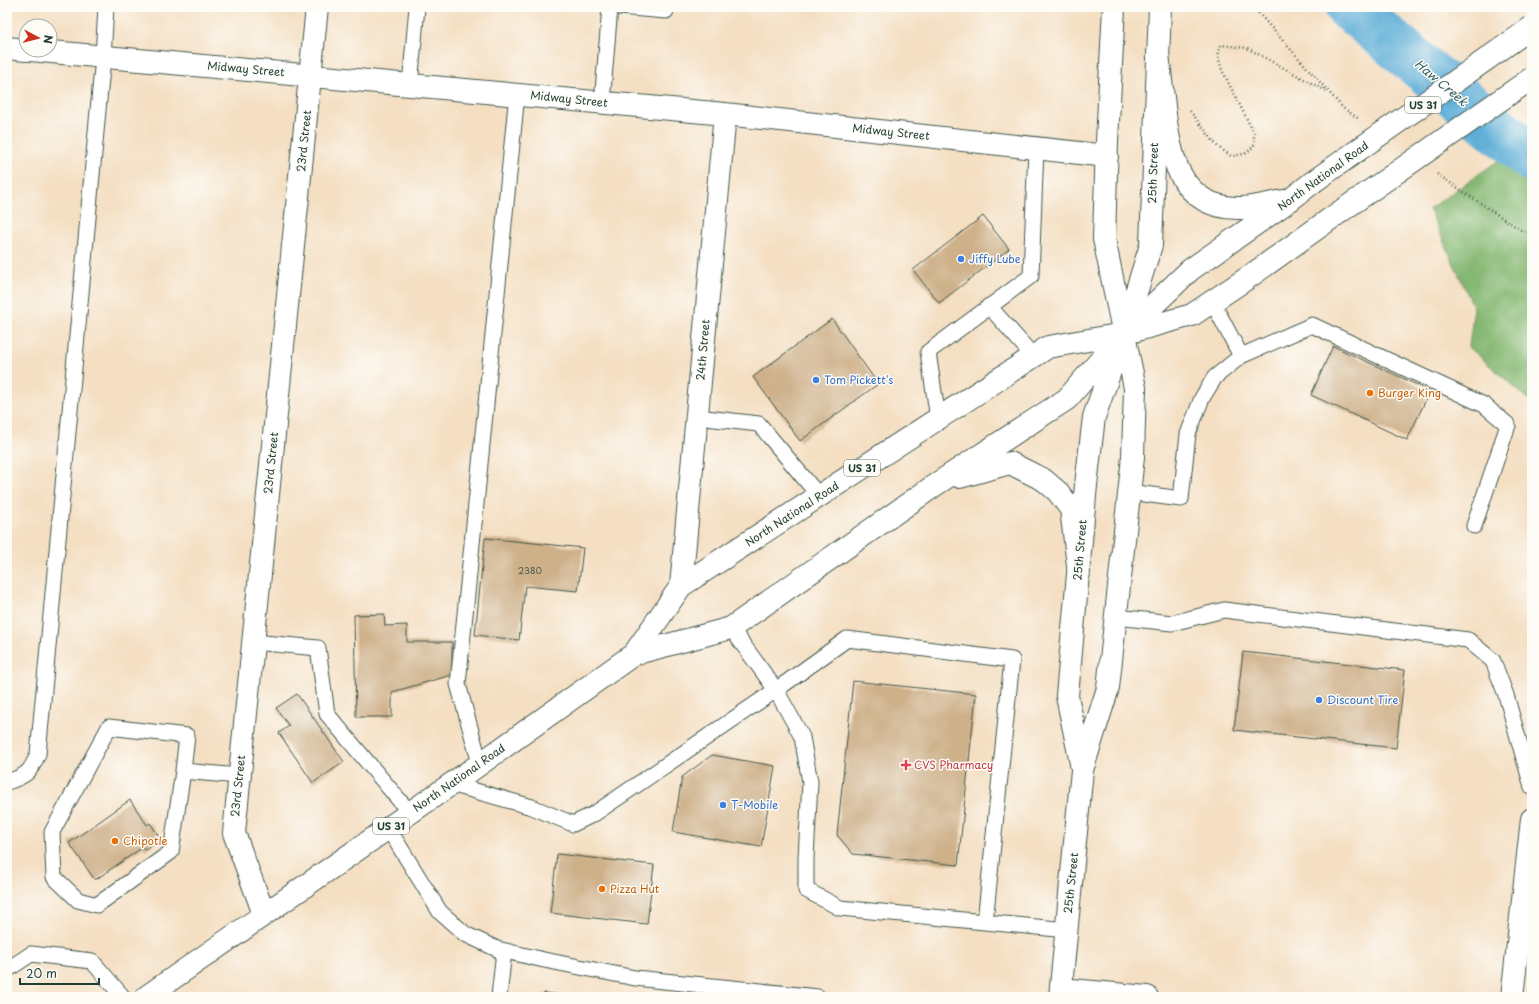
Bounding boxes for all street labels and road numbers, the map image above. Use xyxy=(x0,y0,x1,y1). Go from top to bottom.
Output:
street label: Midway Street xyxy=(207,57,286,80)
street label: Midway Street xyxy=(530,86,609,111)
road number: US 31 xyxy=(1405,97,1441,113)
street label: 23rd Street xyxy=(292,109,315,173)
street label: Midway Street xyxy=(852,119,931,144)
street label: North National Road xyxy=(1274,137,1372,215)
street label: 25th Street xyxy=(1143,142,1162,204)
street label: 24th Street xyxy=(691,318,714,381)
street label: 23rd Street xyxy=(259,431,282,495)
road number: US 31 xyxy=(844,460,880,476)
street label: North National Road xyxy=(741,477,842,550)
street label: 25th Street xyxy=(1068,518,1091,581)
street label: North National Road xyxy=(409,739,508,816)
street label: 23rd Street xyxy=(226,754,249,818)
road number: US 31 xyxy=(373,818,409,834)
street label: 25th Street xyxy=(1059,851,1082,914)

